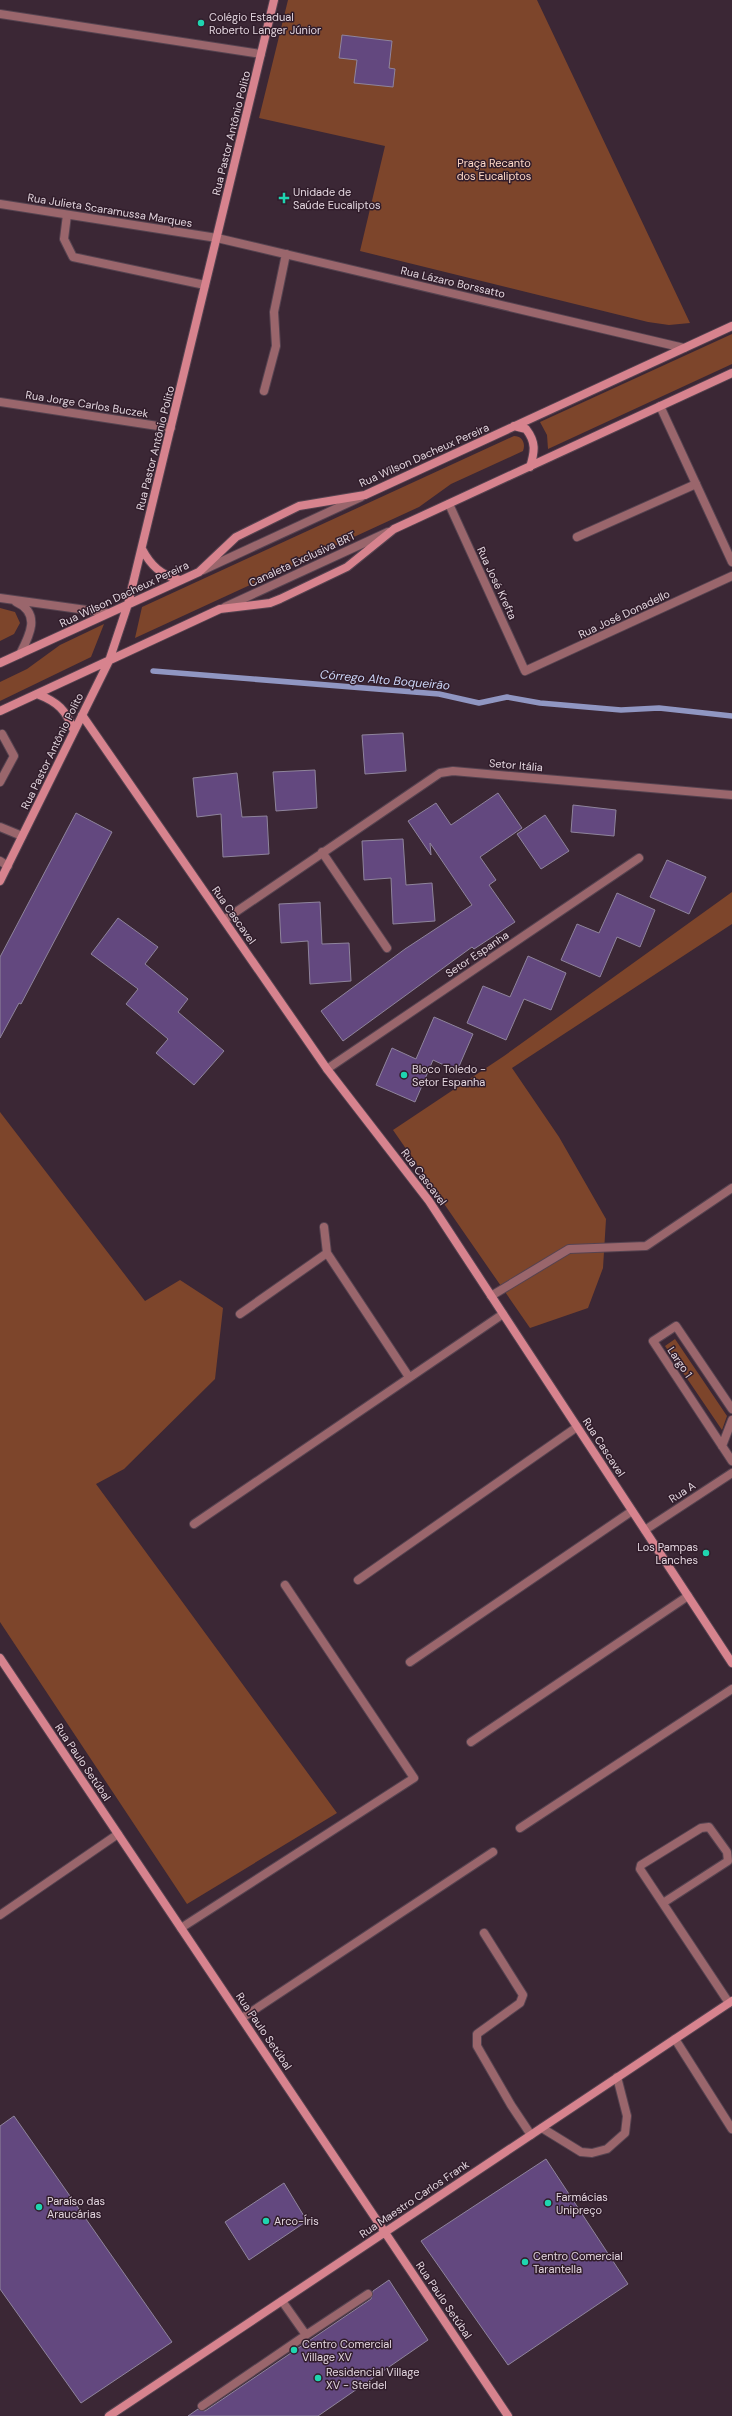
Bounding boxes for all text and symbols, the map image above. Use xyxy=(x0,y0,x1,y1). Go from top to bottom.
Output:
place label: Colégio Estadual Roberto Langer Júnior xyxy=(209,10,321,37)
marker: Colégio Estadual Roberto Langer Júnior xyxy=(196,18,206,28)
street label: Rua Pastor Antônio Polito xyxy=(209,69,253,197)
park label: Praça Recanto dos Eucaliptos xyxy=(457,156,531,183)
place label: Unidade de Saúde Eucaliptos xyxy=(293,185,381,212)
street label: Rua Julieta Scaramussa Marques xyxy=(27,190,193,230)
marker: Unidade de Saúde Eucaliptos xyxy=(278,192,290,204)
street label: Rua Lázaro Borssatto xyxy=(399,263,507,301)
street label: Rua Pastor Antônio Polito xyxy=(133,384,177,512)
street label: Rua Jorge Carlos Buczek xyxy=(25,387,150,421)
street label: Rua Wilson Dacheux Pereira xyxy=(357,420,491,490)
street label: Canaleta Exclusiva BRT xyxy=(246,528,358,590)
street label: Rua José Krefta xyxy=(474,544,520,622)
street label: Rua Wilson Dacheux Pereira xyxy=(57,558,191,630)
street label: Rua José Donadello xyxy=(576,587,672,641)
water label: Córrego Alto Boqueirão xyxy=(319,666,451,694)
street label: Rua Pastor Antônio Polito xyxy=(18,690,86,812)
street label: Setor Itália xyxy=(488,756,544,774)
street label: Rua Cascavel xyxy=(209,883,259,947)
street label: Setor Espanha xyxy=(443,928,511,980)
place label: Bloco Toledo - Setor Espanha xyxy=(412,1062,486,1089)
marker: Bloco Toledo - Setor Espanha xyxy=(399,1070,409,1080)
street label: Rua Cascavel xyxy=(398,1146,450,1208)
street label: Largo 1 xyxy=(665,1344,695,1380)
street label: Rua Cascavel xyxy=(580,1415,628,1479)
street label: Rua A xyxy=(666,1478,698,1506)
place label: Los Pampas Lanches xyxy=(637,1540,698,1567)
marker: Los Pampas Lanches xyxy=(701,1548,711,1558)
street label: Rua Paulo Setúbal xyxy=(52,1721,114,1803)
street label: Rua Paulo Setúbal xyxy=(233,1990,295,2072)
street label: Rua Maestro Carlos Frank xyxy=(356,2157,472,2241)
place label: Farmácias Unipreço xyxy=(556,2190,608,2217)
place label: Paraíso das Araucárias xyxy=(47,2194,105,2221)
marker: Farmácias Unipreço xyxy=(543,2198,553,2208)
marker: Paraíso das Araucárias xyxy=(34,2202,44,2212)
place label: Arco-Íris xyxy=(274,2214,319,2228)
marker: Arco-Íris xyxy=(261,2216,271,2226)
place label: Centro Comercial Tarantella xyxy=(533,2249,623,2276)
marker: Centro Comercial Tarantella xyxy=(520,2257,530,2267)
street label: Rua Paulo Setúbal xyxy=(413,2259,475,2341)
place label: Centro Comercial Village XV xyxy=(302,2337,392,2364)
marker: Centro Comercial Village XV xyxy=(289,2345,299,2355)
place label: Residencial Village XV - Steidel xyxy=(326,2365,419,2392)
marker: Residencial Village XV - Steidel xyxy=(313,2373,323,2383)

